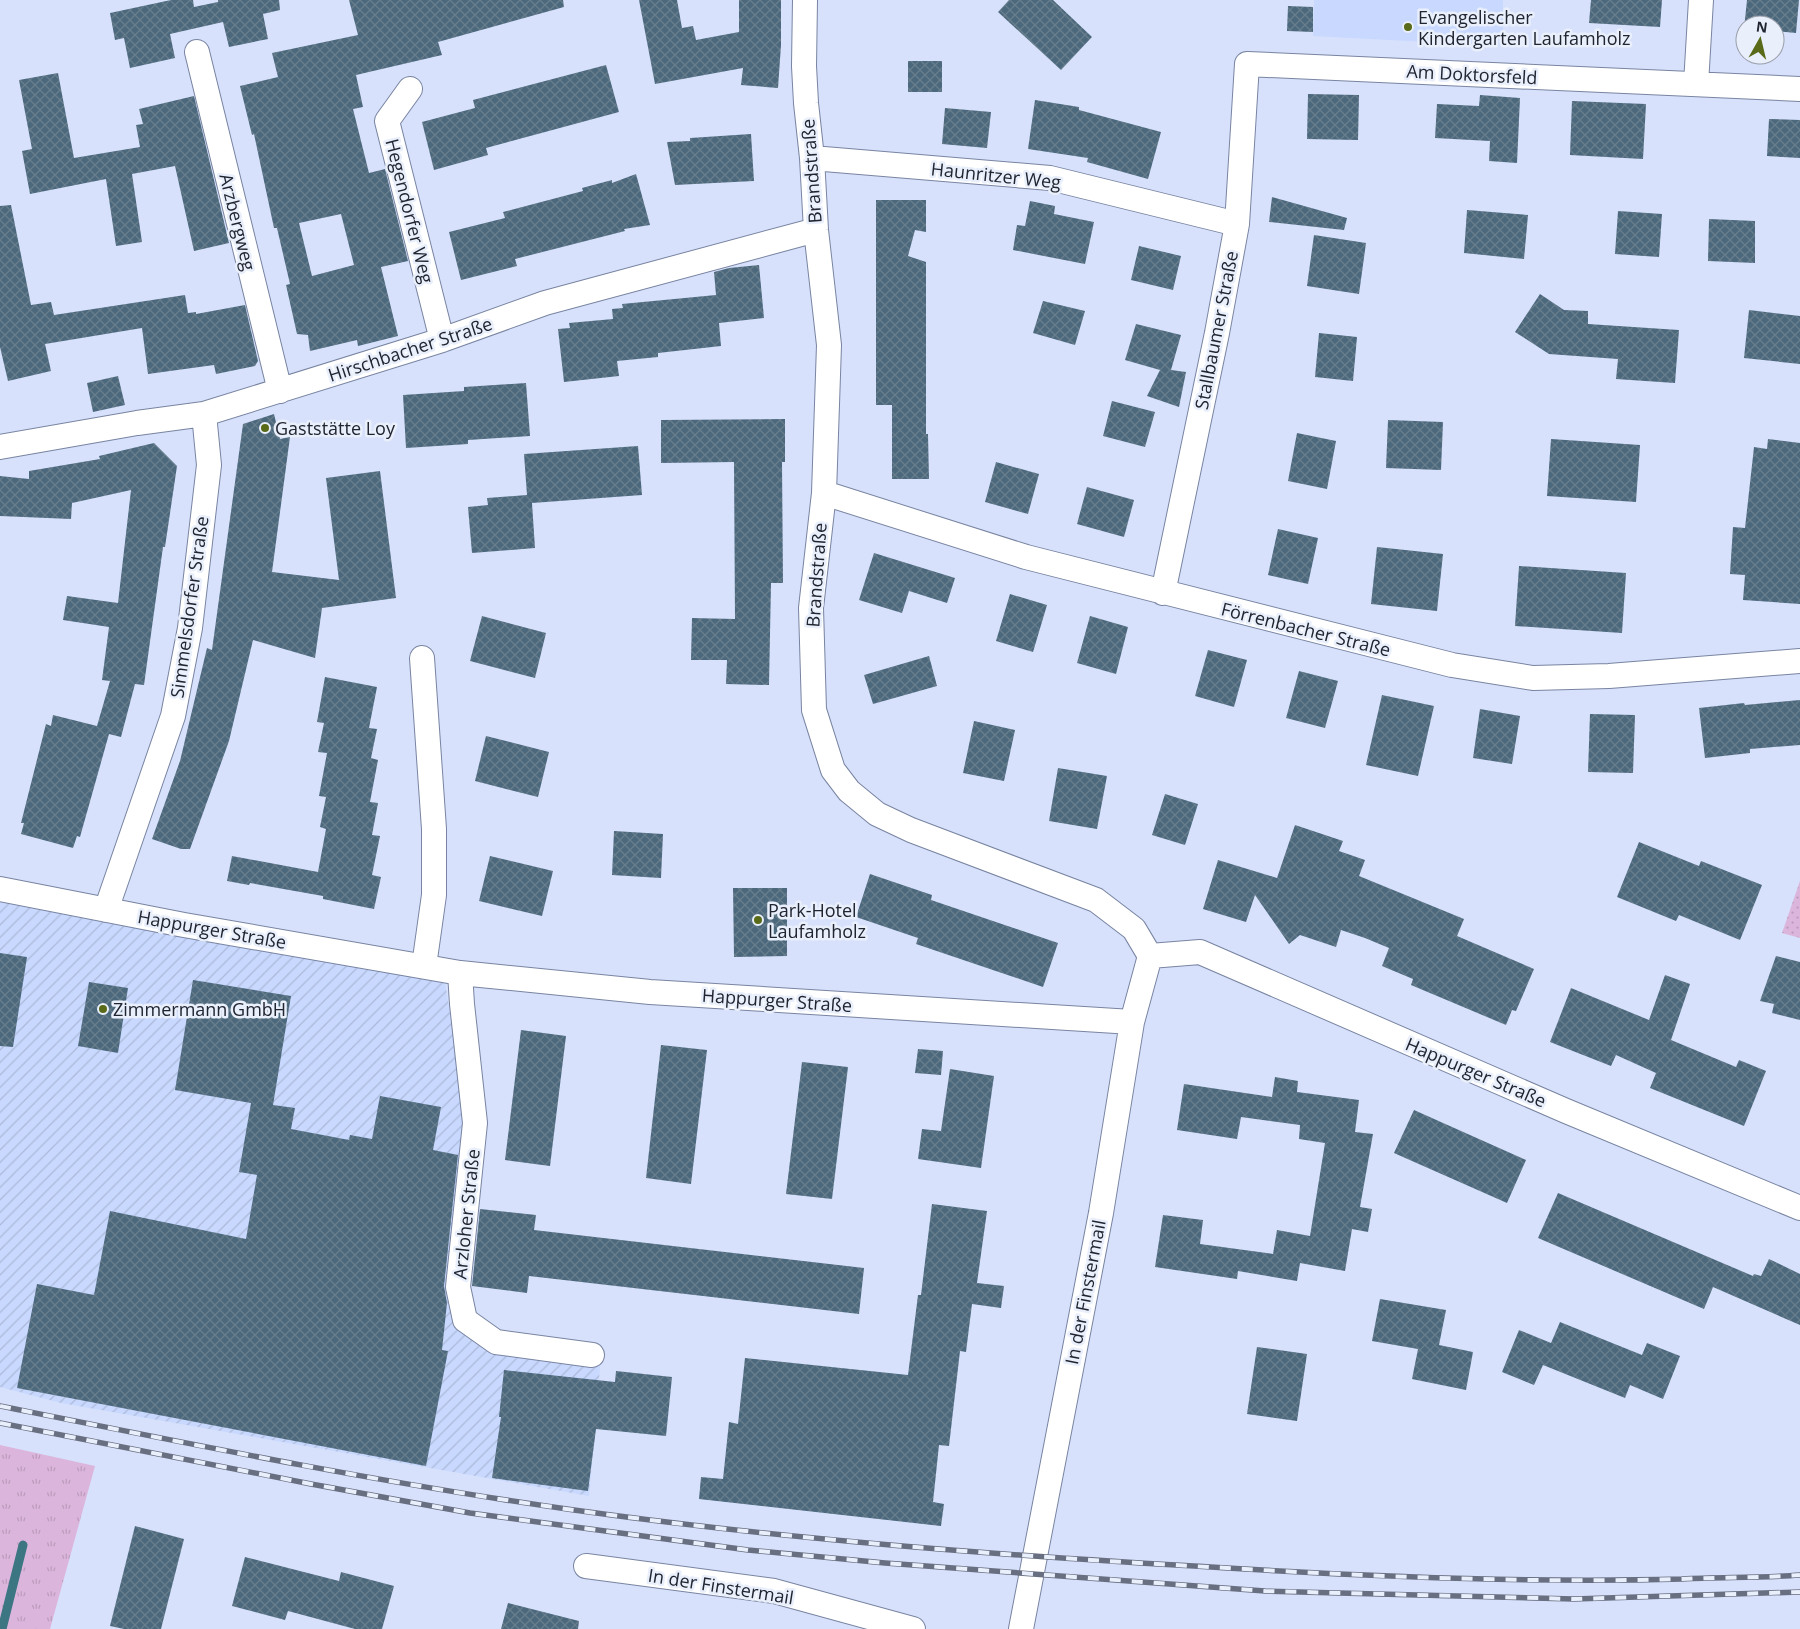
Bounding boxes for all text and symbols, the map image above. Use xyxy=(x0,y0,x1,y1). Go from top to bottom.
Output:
place label: Evangelischer Kindergarten Laufamholz xyxy=(1418,5,1630,50)
north arrow xyxy=(1735,15,1785,65)
text: N xyxy=(1755,16,1769,37)
marker: Evangelischer Kindergarten Laufamholz xyxy=(1402,21,1414,33)
street label: Am Doktorsfeld xyxy=(1406,59,1538,89)
street label: Brandstraße xyxy=(795,118,827,224)
street label: Hegendorfer Weg xyxy=(380,136,440,286)
street label: Haunritzer Weg xyxy=(930,156,1062,194)
street label: Arzbergweg xyxy=(214,171,262,273)
street label: Stallbaumer Straße xyxy=(1189,249,1243,411)
street label: Hirschbacher Straße xyxy=(325,311,495,387)
place label: Gaststätte Loy xyxy=(275,416,396,440)
marker: Gaststätte Loy xyxy=(259,422,271,434)
street label: Simmelsdorfer Straße xyxy=(164,515,214,699)
street label: Brandstraße xyxy=(800,522,832,628)
street label: Förrenbacher Straße xyxy=(1219,596,1393,662)
place label: Park-Hotel Laufamholz xyxy=(768,898,866,943)
street label: Happurger Straße xyxy=(136,904,288,954)
marker: Park-Hotel Laufamholz xyxy=(752,914,764,926)
street label: Happurger Straße xyxy=(701,983,853,1017)
place label: Zimmermann GmbH xyxy=(113,997,286,1021)
marker: Zimmermann GmbH xyxy=(97,1003,109,1015)
street label: Happurger Straße xyxy=(1402,1032,1550,1112)
street label: Arzloher Straße xyxy=(447,1148,485,1280)
street label: In der Finstermail xyxy=(1059,1218,1111,1366)
street label: In der Finstermail xyxy=(647,1563,795,1609)

